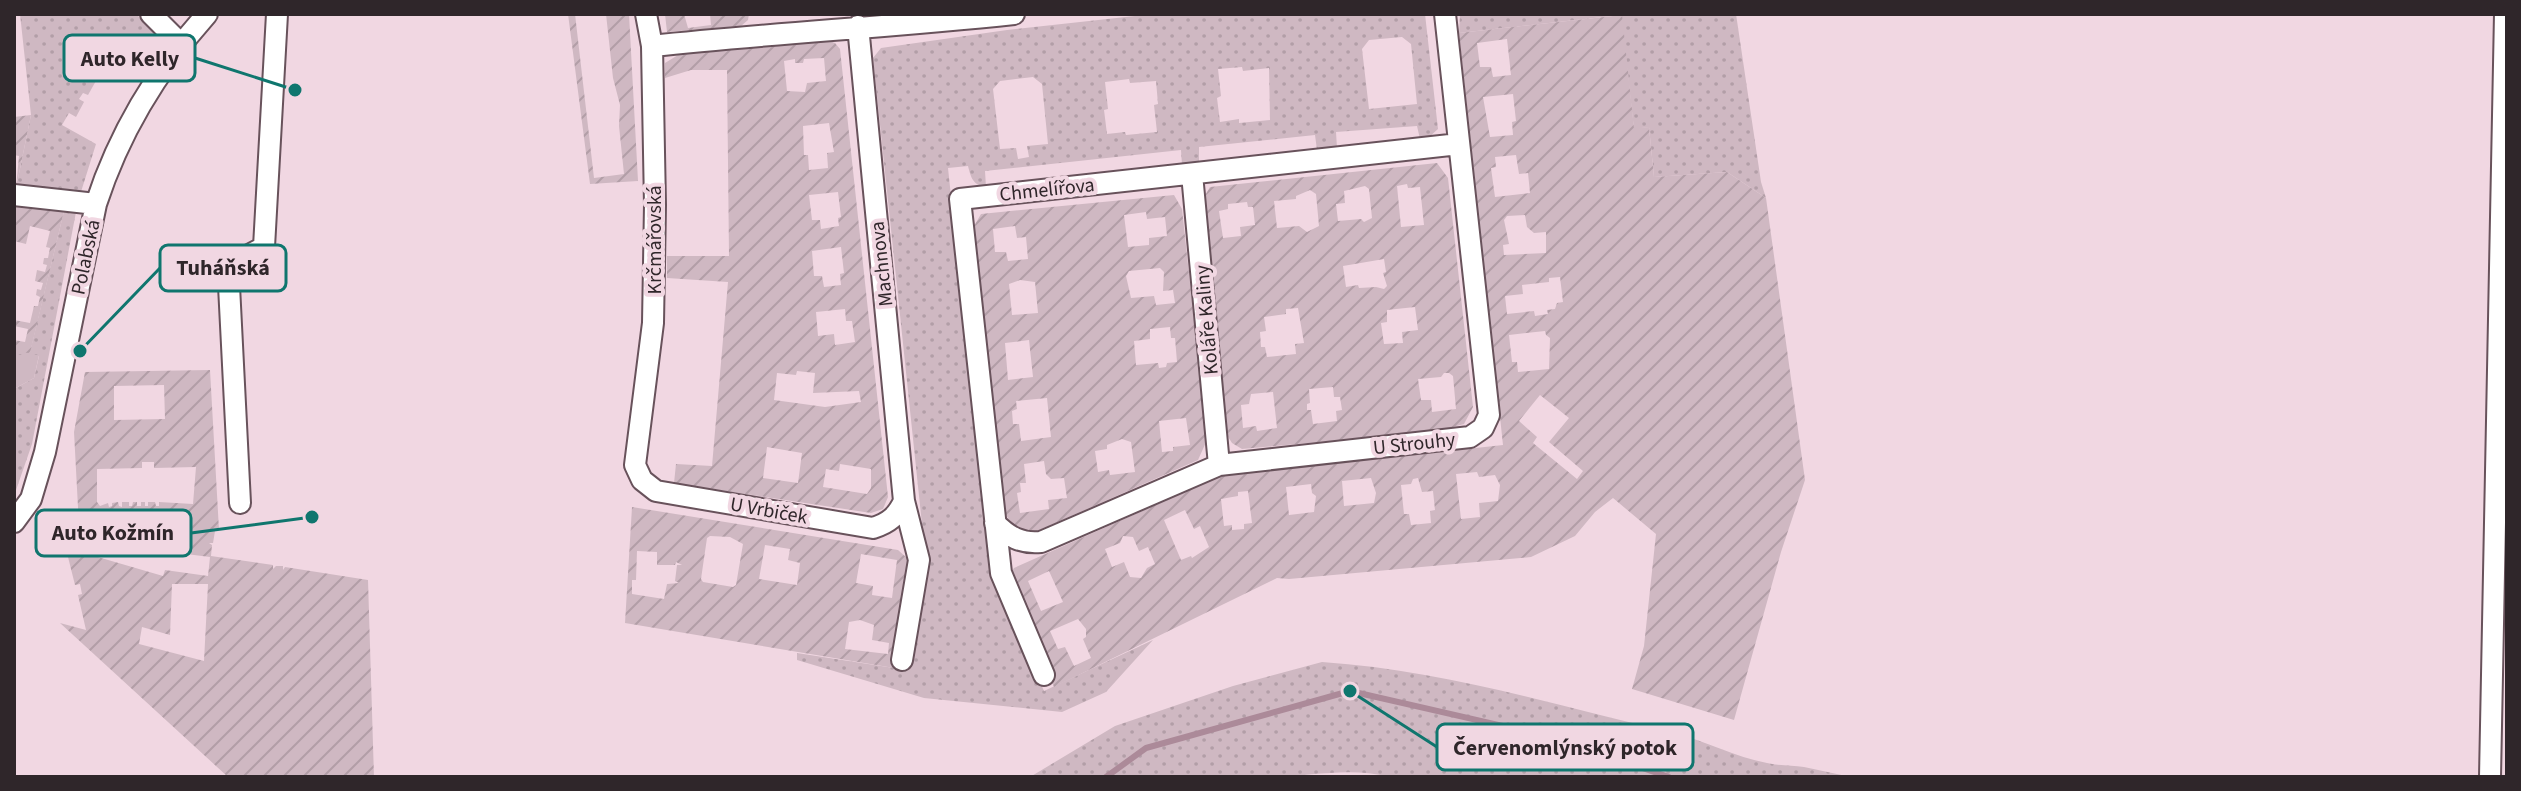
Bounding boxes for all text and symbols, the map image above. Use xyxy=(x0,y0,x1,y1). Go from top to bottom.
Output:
callout: Auto Kelly xyxy=(64,35,195,81)
text: Auto Kelly xyxy=(80,43,180,75)
street label: Chmelířova xyxy=(998,171,1096,209)
street label: Krčmářovská xyxy=(641,185,669,295)
street label: Polabská xyxy=(64,217,108,297)
street label: Machnova xyxy=(864,220,900,308)
callout: Tuháňská xyxy=(160,245,286,291)
text: Tuháňská xyxy=(176,252,270,284)
street label: Koláře Kaliny xyxy=(1188,263,1226,376)
street label: U Strouhy xyxy=(1372,426,1457,462)
street label: U Vrbiček xyxy=(728,490,810,532)
callout: Auto Kožmín xyxy=(36,510,191,556)
text: Auto Kožmín xyxy=(51,517,174,549)
callout: Červenomlýnský potok xyxy=(1437,724,1693,770)
text: Červenomlýnský potok xyxy=(1453,732,1677,764)

